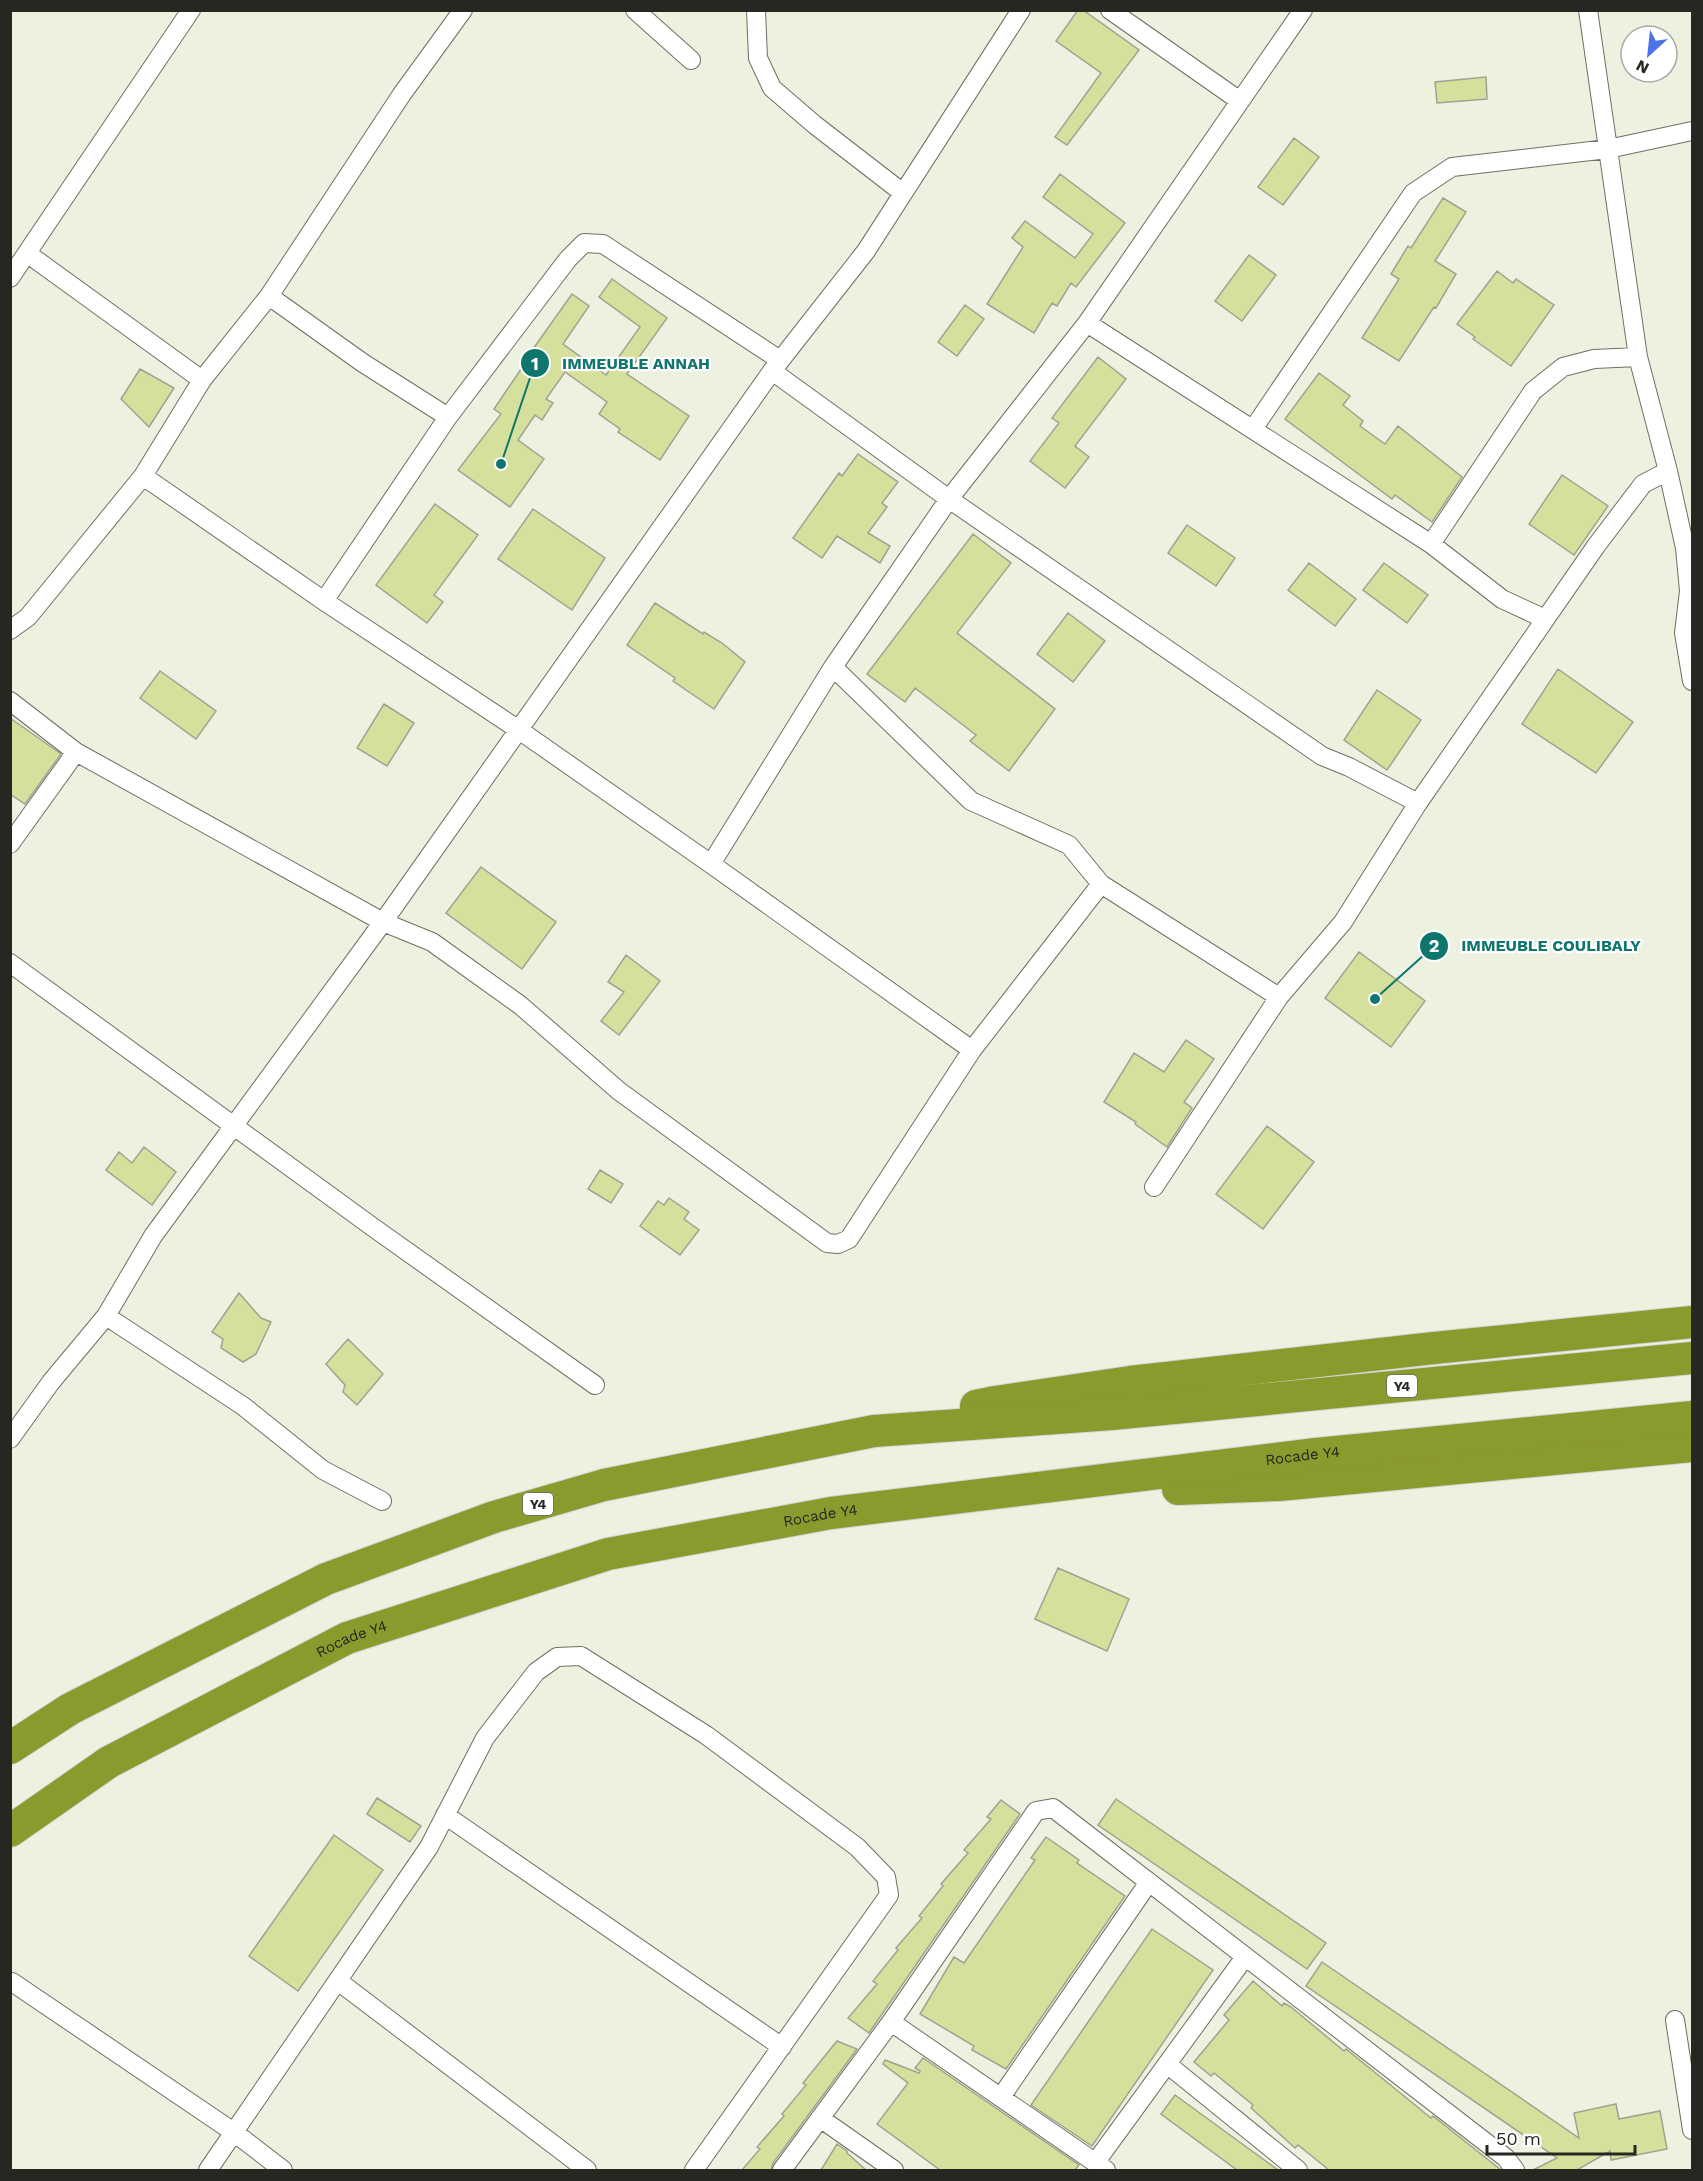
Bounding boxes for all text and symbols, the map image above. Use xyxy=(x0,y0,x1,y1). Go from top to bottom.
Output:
north arrow xyxy=(1619,24,1679,84)
text: N xyxy=(1633,56,1652,78)
callout: IMMEUBLE ANNAH xyxy=(520,346,723,380)
text: 1 xyxy=(531,353,539,374)
text: IMMEUBLE ANNAH xyxy=(562,354,710,373)
callout: IMMEUBLE COULIBALY xyxy=(1419,929,1653,963)
text: 2 xyxy=(1429,935,1439,956)
text: IMMEUBLE COULIBALY xyxy=(1461,936,1641,955)
road number: Y4 xyxy=(1387,1375,1417,1397)
street label: Rocade Y4 xyxy=(1264,1443,1341,1469)
road number: Y4 xyxy=(523,1493,553,1515)
street label: Rocade Y4 xyxy=(782,1501,858,1531)
street label: Rocade Y4 xyxy=(313,1617,389,1662)
scale bar xyxy=(1487,2118,1636,2156)
text: 50 m xyxy=(1496,2128,1541,2149)

